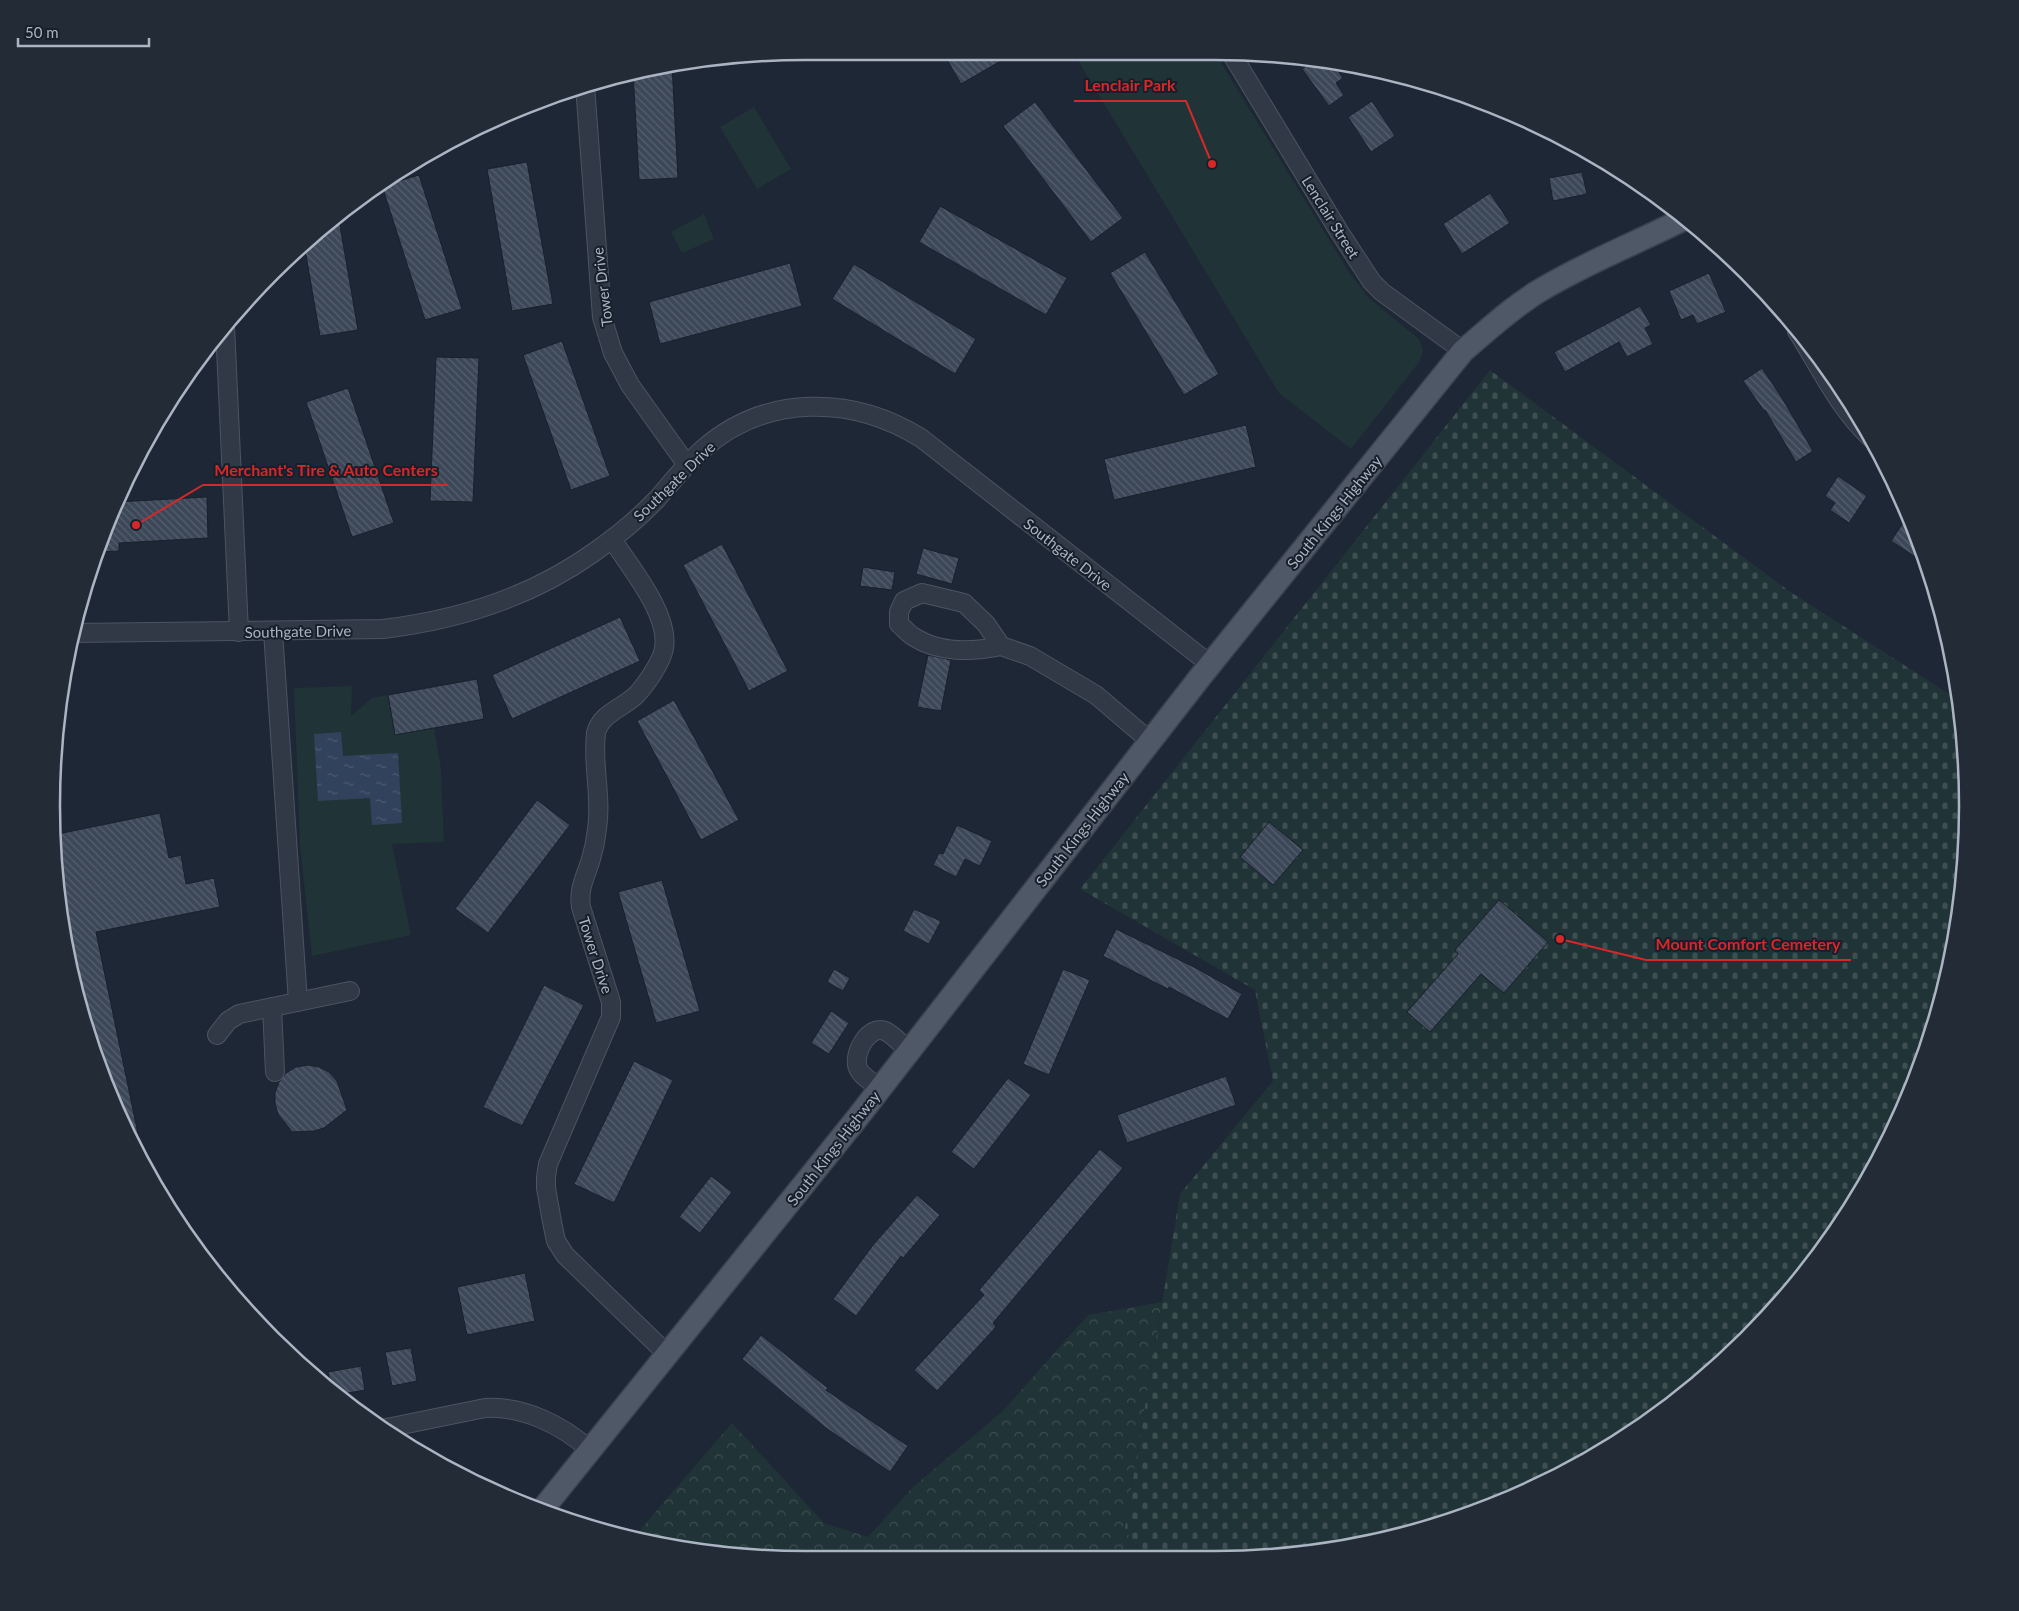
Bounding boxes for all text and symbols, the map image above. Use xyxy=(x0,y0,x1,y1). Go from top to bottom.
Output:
scale bar xyxy=(18,15,149,47)
text: 50 m xyxy=(25,23,59,41)
callout: Lenclair Park xyxy=(1074,70,1186,101)
text: Lenclair Park xyxy=(1084,75,1176,94)
street label: Lenclair Street xyxy=(1299,173,1364,262)
street label: Tower Drive xyxy=(588,246,616,328)
street label: Southgate Drive xyxy=(629,437,719,525)
street label: South Kings Highway xyxy=(1283,452,1385,572)
callout: Merchant's Tire & Auto Centers xyxy=(203,454,448,485)
text: Merchant's Tire & Auto Centers xyxy=(214,460,438,479)
street label: Southgate Drive xyxy=(1020,514,1116,594)
street label: Southgate Drive xyxy=(244,621,352,641)
street label: South Kings Highway xyxy=(1032,768,1132,890)
street label: Tower Drive xyxy=(575,914,617,996)
callout: Mount Comfort Cemetery xyxy=(1646,929,1851,960)
text: Mount Comfort Cemetery xyxy=(1656,934,1841,953)
street label: South Kings Highway xyxy=(783,1087,883,1209)

